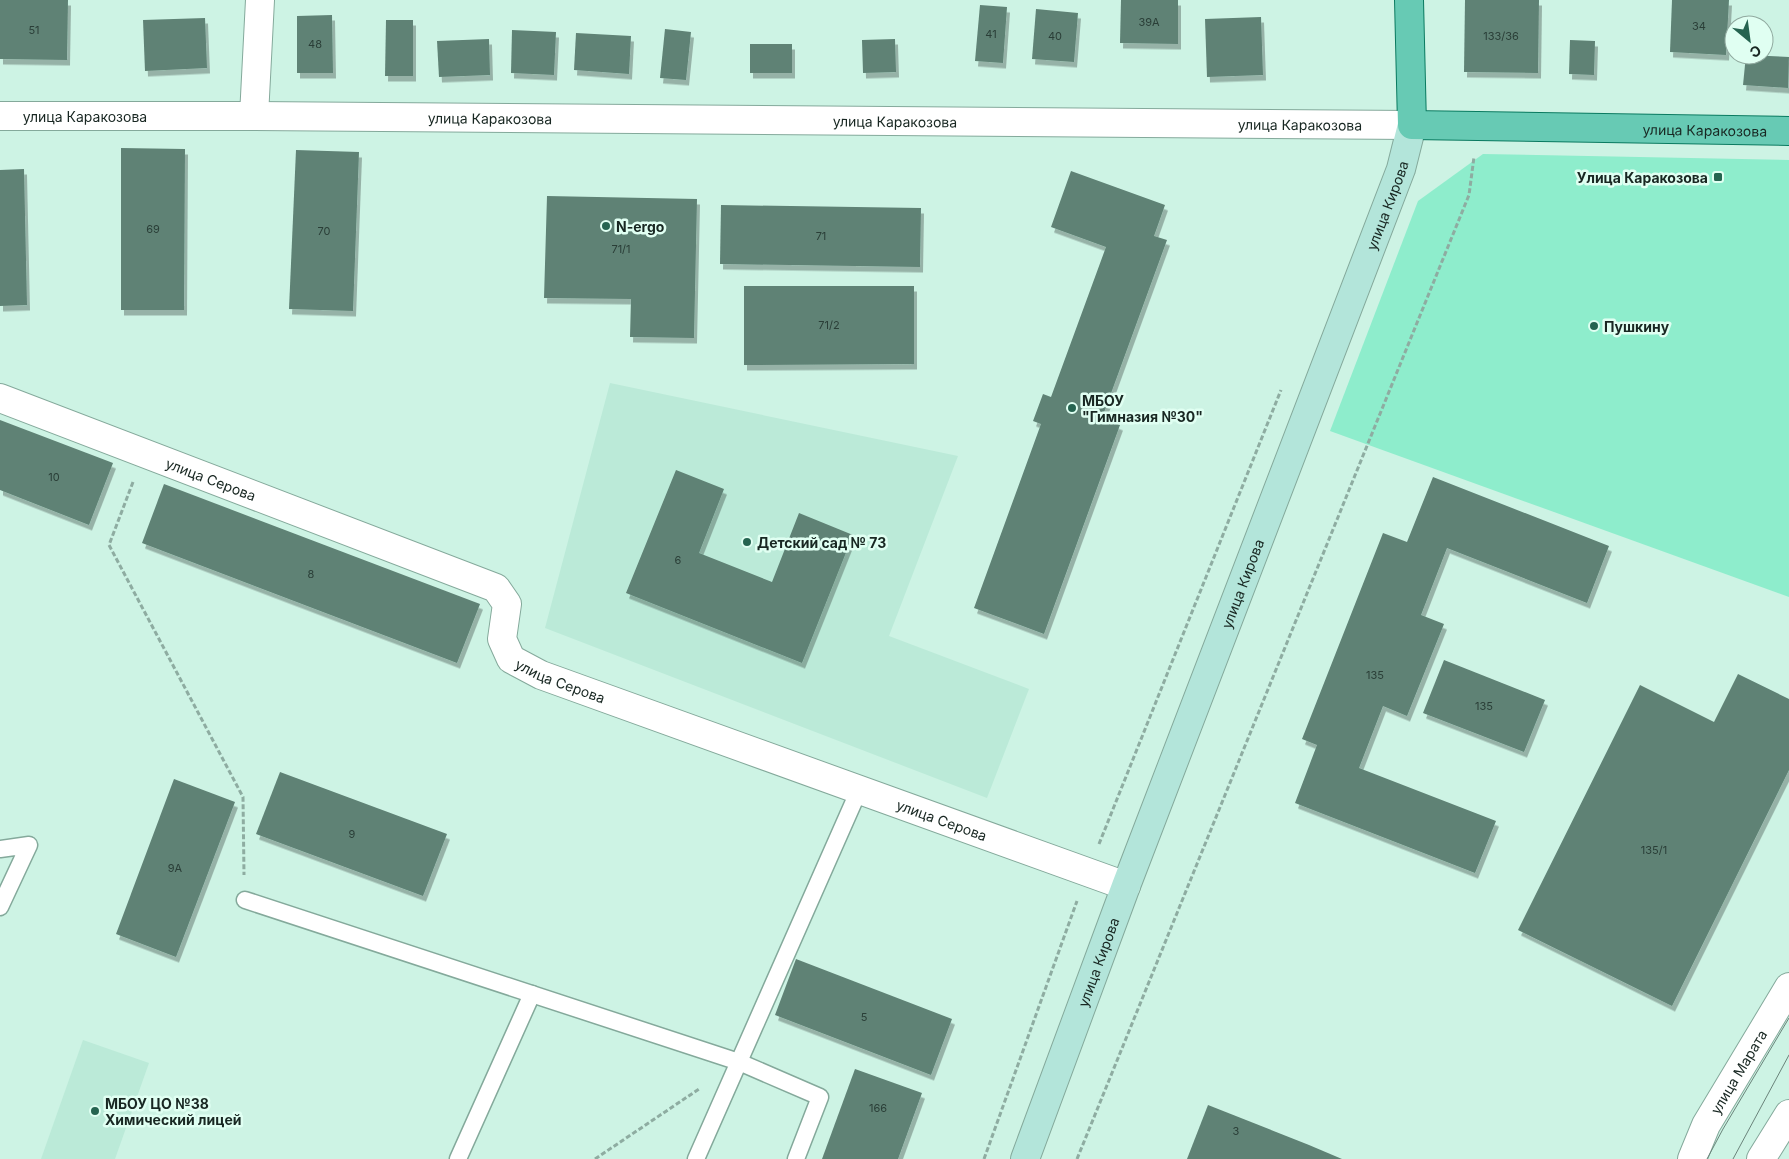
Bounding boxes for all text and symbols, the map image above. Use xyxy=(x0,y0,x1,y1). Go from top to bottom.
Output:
house number: 39А xyxy=(1138,15,1160,29)
north arrow xyxy=(1724,15,1774,65)
house number: 34 xyxy=(1692,19,1706,33)
house number: 51 xyxy=(28,23,40,37)
house number: 41 xyxy=(985,27,997,41)
house number: 40 xyxy=(1048,29,1062,43)
house number: 133/36 xyxy=(1483,29,1519,43)
house number: 48 xyxy=(308,37,322,51)
text: С xyxy=(1747,42,1764,62)
street label: улица Каракозова xyxy=(23,108,147,125)
street label: улица Каракозова xyxy=(428,109,552,127)
street label: улица Каракозова xyxy=(833,112,957,130)
street label: улица Каракозова xyxy=(1238,115,1362,133)
street label: улица Каракозова xyxy=(1643,120,1767,139)
street label: улица Кирова xyxy=(1362,159,1411,252)
place label: Улица Каракозова xyxy=(1577,169,1708,186)
marker: Улица Каракозова xyxy=(1712,171,1724,183)
place label: N-ergo xyxy=(616,218,665,235)
marker: N-ergo xyxy=(600,220,612,232)
house number: 69 xyxy=(146,222,160,236)
house number: 70 xyxy=(318,224,331,238)
house number: 71 xyxy=(816,229,826,243)
house number: 71/1 xyxy=(611,242,631,256)
house number: 71/2 xyxy=(818,318,840,332)
place label: Пушкину xyxy=(1604,318,1670,335)
marker: Пушкину xyxy=(1588,320,1600,332)
place label: МБОУ "Гимназия №30" xyxy=(1082,392,1203,425)
marker: МБОУ "Гимназия №30" xyxy=(1066,402,1078,414)
street label: улица Серова xyxy=(164,454,258,504)
house number: 10 xyxy=(48,470,60,484)
place label: Детский сад № 73 xyxy=(757,534,886,551)
marker: Детский сад № 73 xyxy=(741,536,753,548)
street label: улица Кирова xyxy=(1217,537,1267,631)
house number: 6 xyxy=(675,553,682,567)
house number: 8 xyxy=(308,567,315,581)
street label: улица Серова xyxy=(513,655,607,706)
house number: 135 xyxy=(1366,668,1384,682)
house number: 135 xyxy=(1475,699,1493,713)
street label: улица Серова xyxy=(894,795,989,844)
house number: 9 xyxy=(349,827,356,841)
house number: 135/1 xyxy=(1641,843,1667,857)
house number: 9А xyxy=(168,861,183,875)
street label: улица Кирова xyxy=(1074,915,1122,1009)
house number: 5 xyxy=(861,1010,868,1024)
street label: улица Марата xyxy=(1706,1026,1770,1117)
place label: МБОУ ЦО №38 Химический лицей xyxy=(105,1095,241,1128)
house number: 166 xyxy=(869,1101,887,1115)
marker: МБОУ ЦО №38 Химический лицей xyxy=(89,1105,101,1117)
house number: 3 xyxy=(1233,1124,1240,1138)

